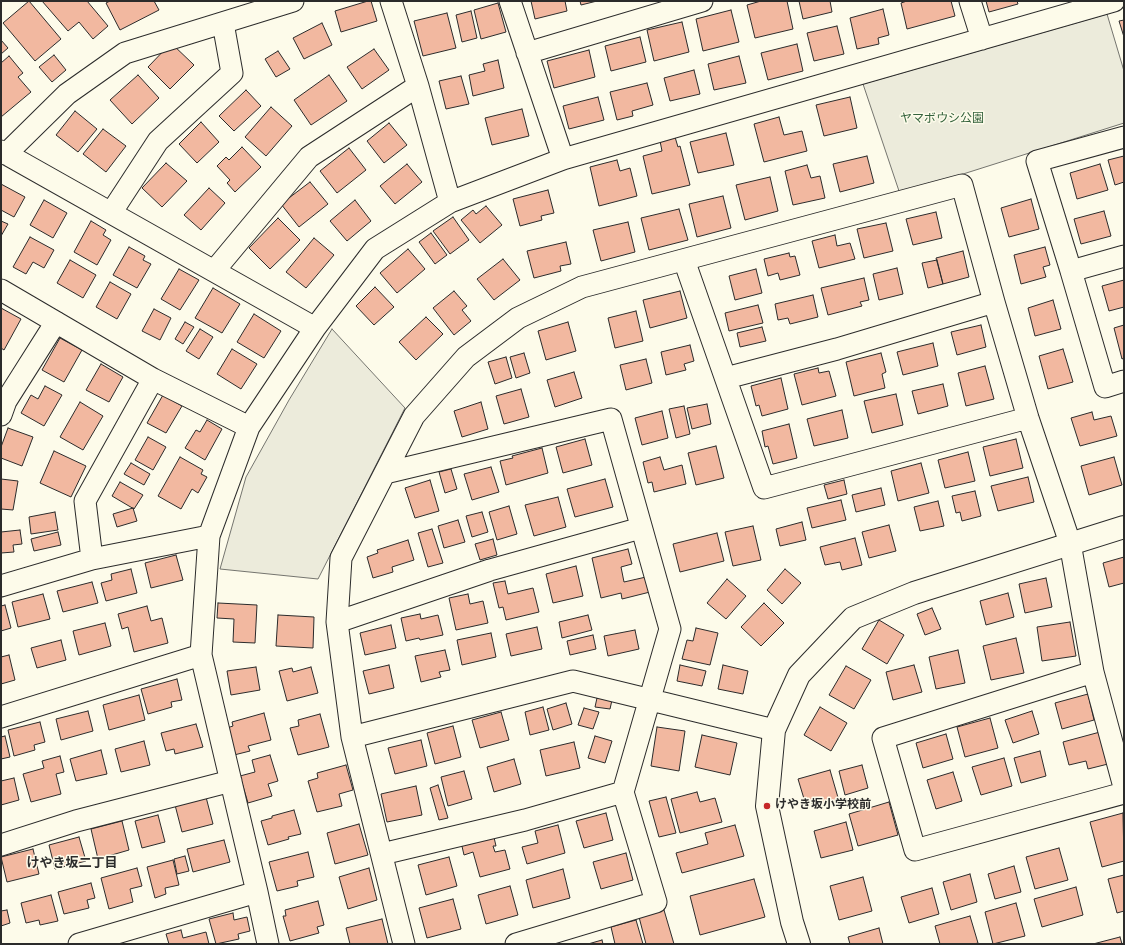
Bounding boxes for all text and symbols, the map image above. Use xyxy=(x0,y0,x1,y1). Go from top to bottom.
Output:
park label: ヤマボウシ公園 xyxy=(900,113,984,127)
place label: けやき坂小学校前 xyxy=(775,799,871,813)
marker: けやき坂小学校前 xyxy=(762,801,772,811)
district label: けやき坂二丁目 xyxy=(27,856,117,872)

